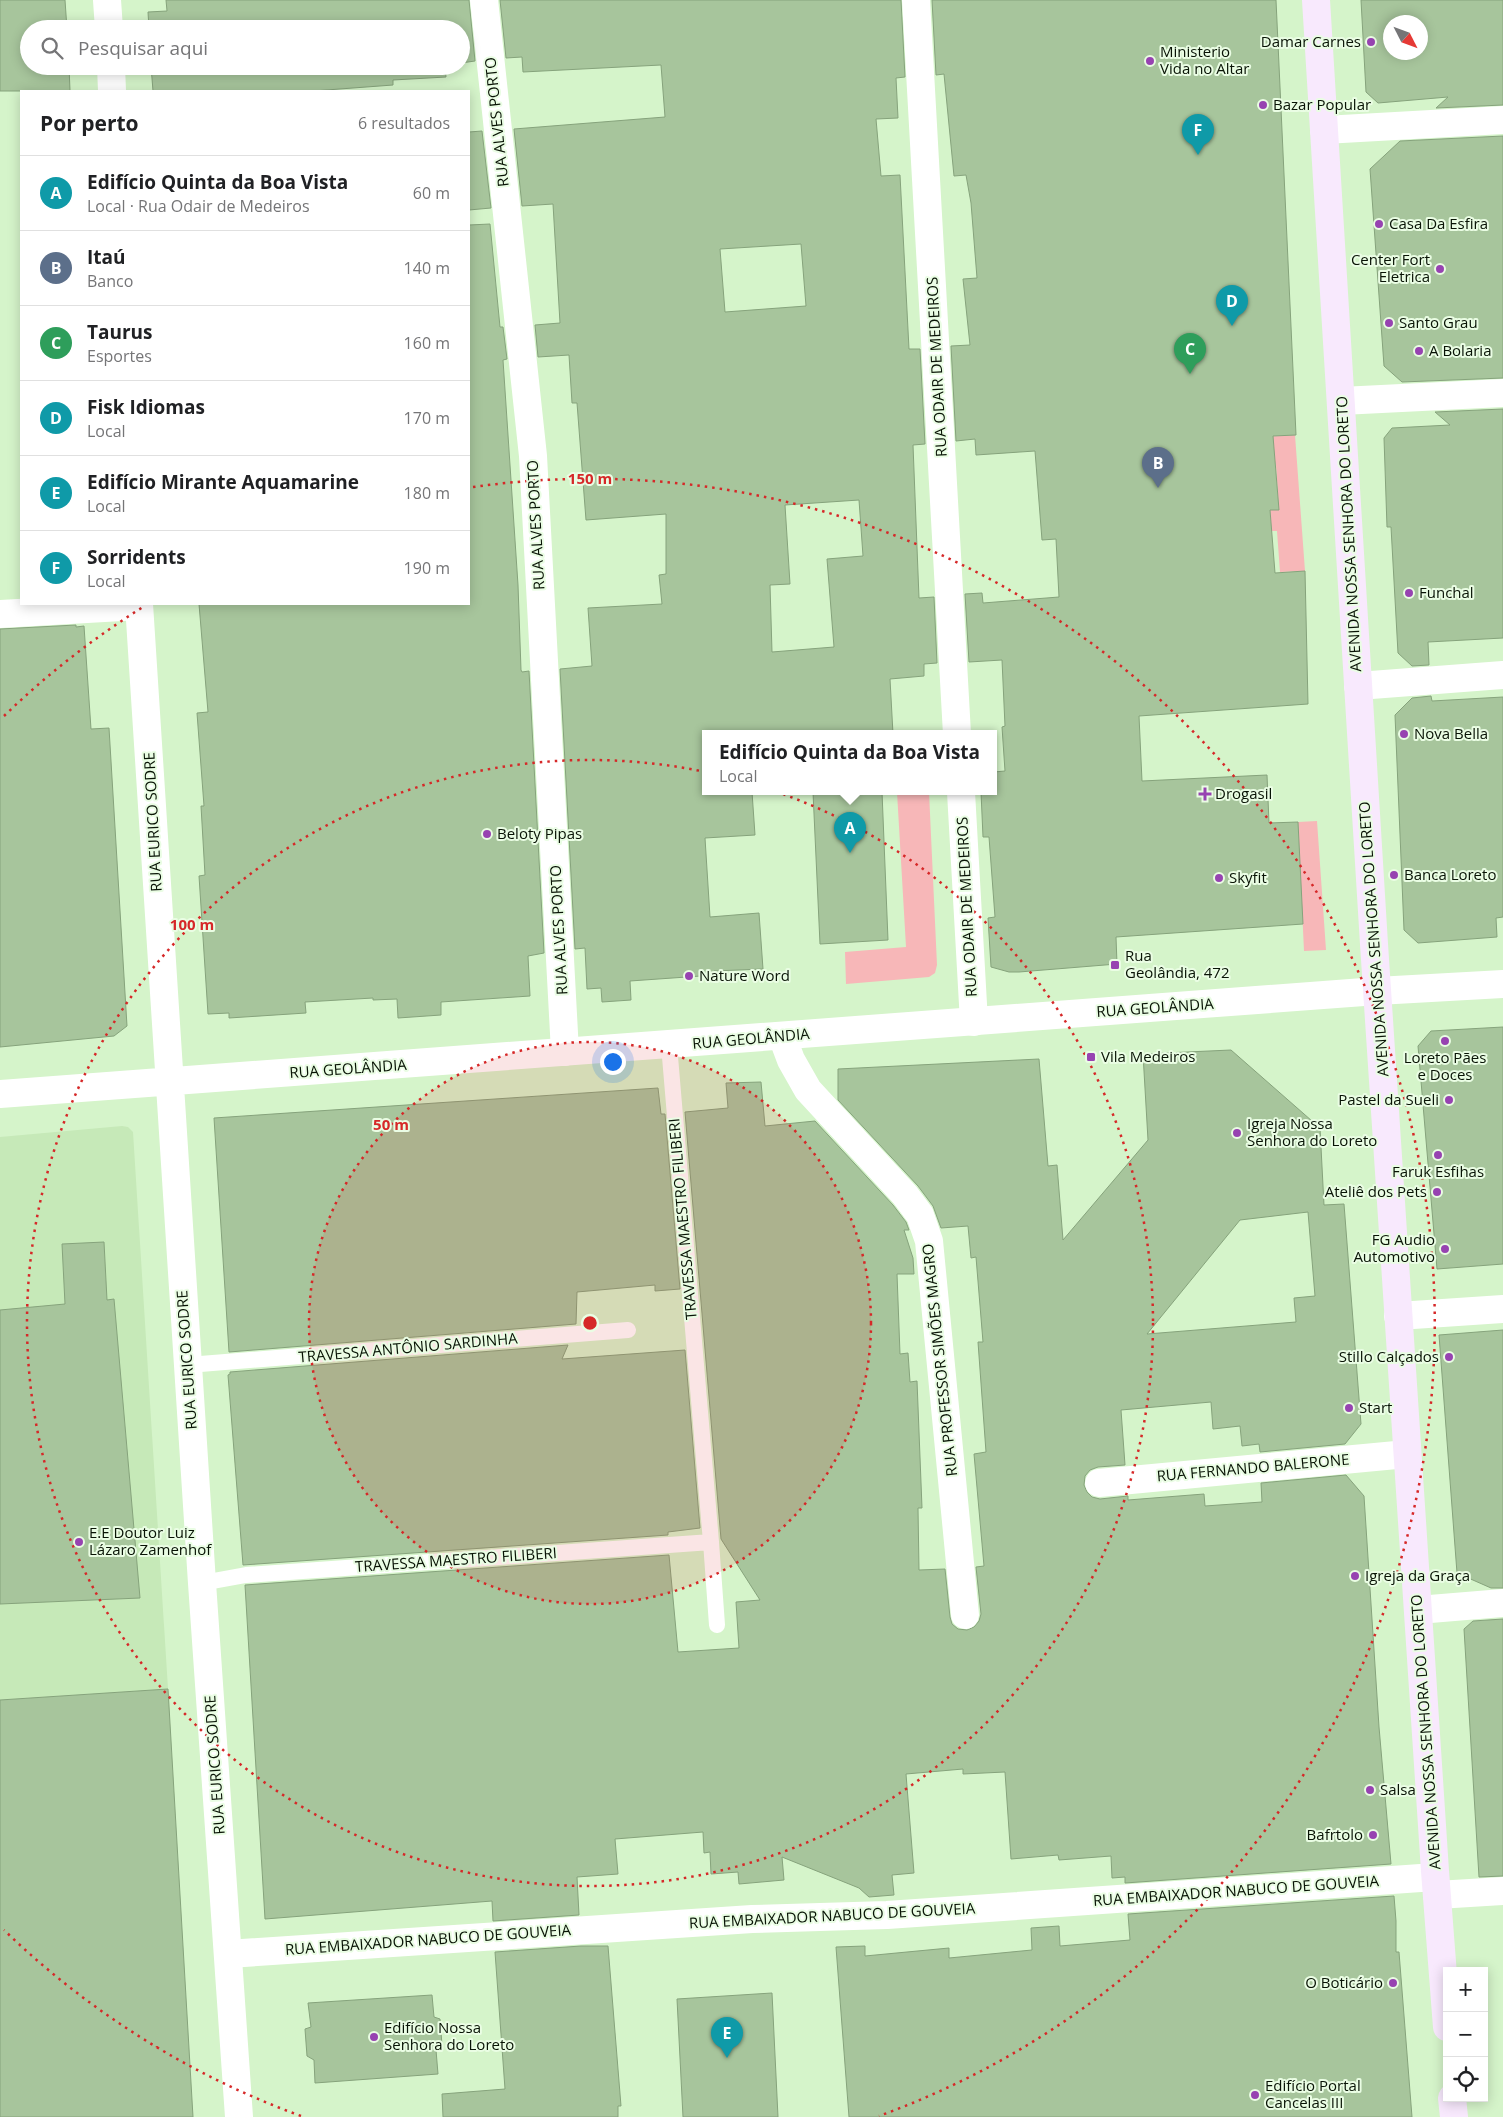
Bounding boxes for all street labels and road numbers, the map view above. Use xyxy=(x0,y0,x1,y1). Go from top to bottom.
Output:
street label: RUA ALVES PORTO xyxy=(479,56,513,188)
street label: RUA ODAIR DE MEDEIROS xyxy=(921,276,951,458)
street label: AVENIDA NOSSA SENHORA DO LORETO xyxy=(1331,396,1365,672)
street label: RUA ALVES PORTO xyxy=(522,460,548,591)
street label: RUA EURICO SODRE xyxy=(138,752,166,892)
street label: AVENIDA NOSSA SENHORA DO LORETO xyxy=(1353,801,1393,1077)
street label: RUA ODAIR DE MEDEIROS xyxy=(951,816,981,998)
street label: RUA ALVES PORTO xyxy=(545,865,571,996)
street label: RUA GEOLÂNDIA xyxy=(1096,993,1215,1021)
street label: RUA GEOLÂNDIA xyxy=(691,1023,811,1053)
street label: RUA GEOLÂNDIA xyxy=(289,1054,408,1082)
street label: TRAVESSA MAESTRO FILIBERI xyxy=(663,1118,701,1321)
street label: RUA PROFESSOR SIMÕES MAGRO xyxy=(917,1243,961,1477)
street label: RUA EURICO SODRE xyxy=(171,1290,201,1430)
street label: TRAVESSA ANTÔNIO SARDINHA xyxy=(298,1327,519,1367)
street label: RUA FERNANDO BALERONE xyxy=(1156,1449,1350,1485)
street label: TRAVESSA MAESTRO FILIBERI xyxy=(354,1542,557,1576)
street label: AVENIDA NOSSA SENHORA DO LORETO xyxy=(1405,1594,1445,1870)
street label: RUA EURICO SODRE xyxy=(199,1695,229,1835)
street label: RUA EMBAIXADOR NABUCO DE GOUVEIA xyxy=(1092,1870,1380,1910)
street label: RUA EMBAIXADOR NABUCO DE GOUVEIA xyxy=(688,1897,976,1932)
street label: RUA EMBAIXADOR NABUCO DE GOUVEIA xyxy=(284,1919,572,1959)

